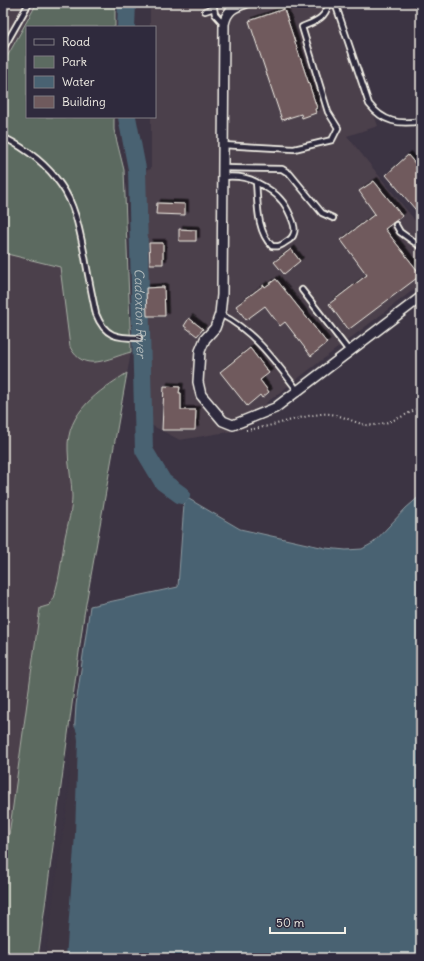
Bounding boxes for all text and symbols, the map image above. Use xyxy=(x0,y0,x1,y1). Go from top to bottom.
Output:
legend xyxy=(26,26,156,118)
text: Road xyxy=(62,34,90,49)
text: Park xyxy=(62,54,87,69)
text: Water xyxy=(62,74,95,89)
text: Building xyxy=(62,94,106,109)
water label: Cadoxton River xyxy=(131,268,150,359)
scale bar xyxy=(270,909,345,935)
text: 50 m xyxy=(276,915,305,930)

